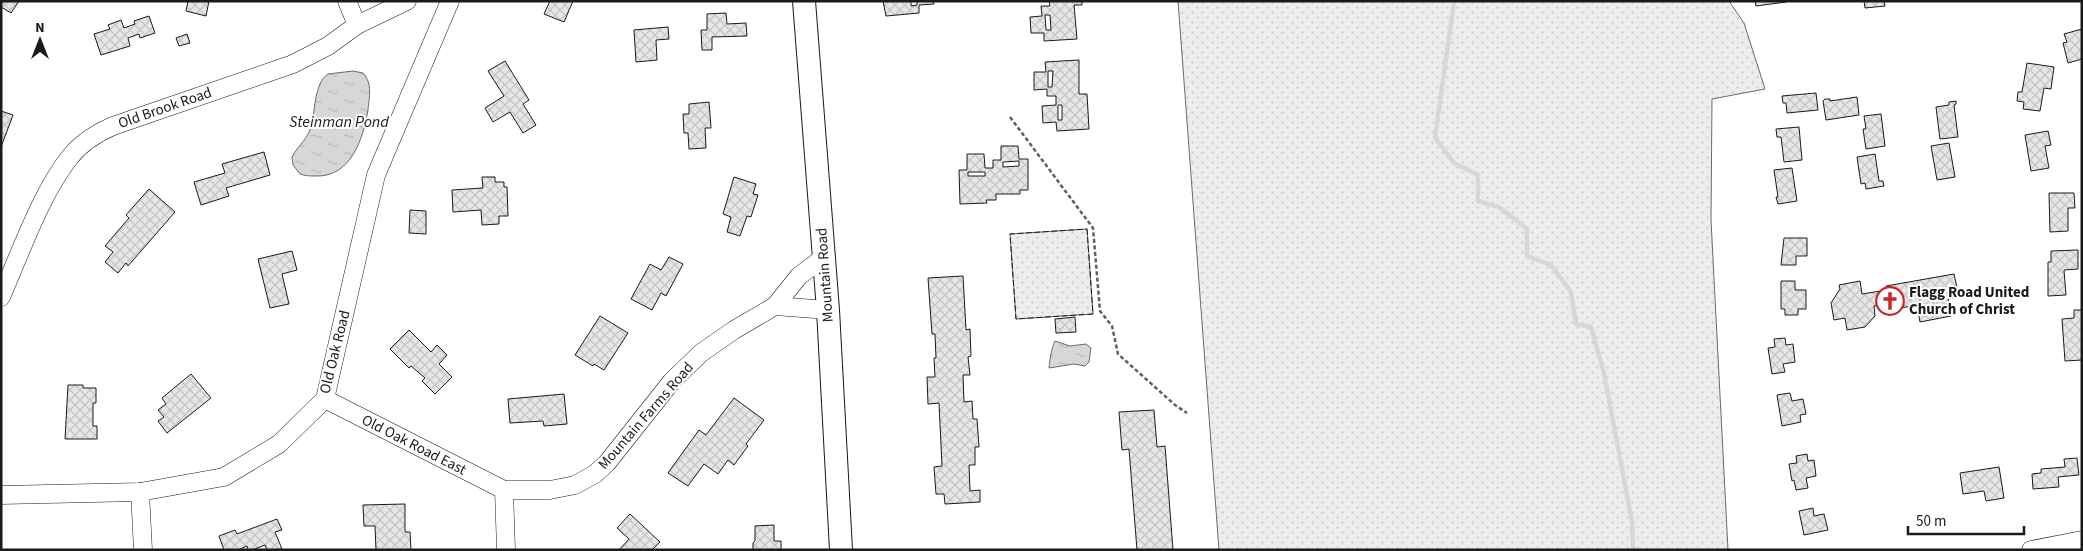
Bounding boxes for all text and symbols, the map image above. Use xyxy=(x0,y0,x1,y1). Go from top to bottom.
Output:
north arrow xyxy=(15,15,65,65)
text: N xyxy=(35,18,45,38)
street label: Old Brook Road xyxy=(115,82,215,134)
water label: Steinman Pond xyxy=(289,111,389,133)
street label: Mountain Road xyxy=(811,227,839,323)
place label: Flagg Road United Church of Christ xyxy=(1909,282,2029,320)
church icon: Flagg Road United Church of Christ xyxy=(1875,286,1905,316)
street label: Old Oak Road xyxy=(314,308,356,396)
street label: Mountain Farms Road xyxy=(593,358,699,474)
street label: Old Oak Road East xyxy=(358,410,470,480)
scale bar xyxy=(1908,504,2024,536)
text: 50 m xyxy=(1916,511,1946,532)

